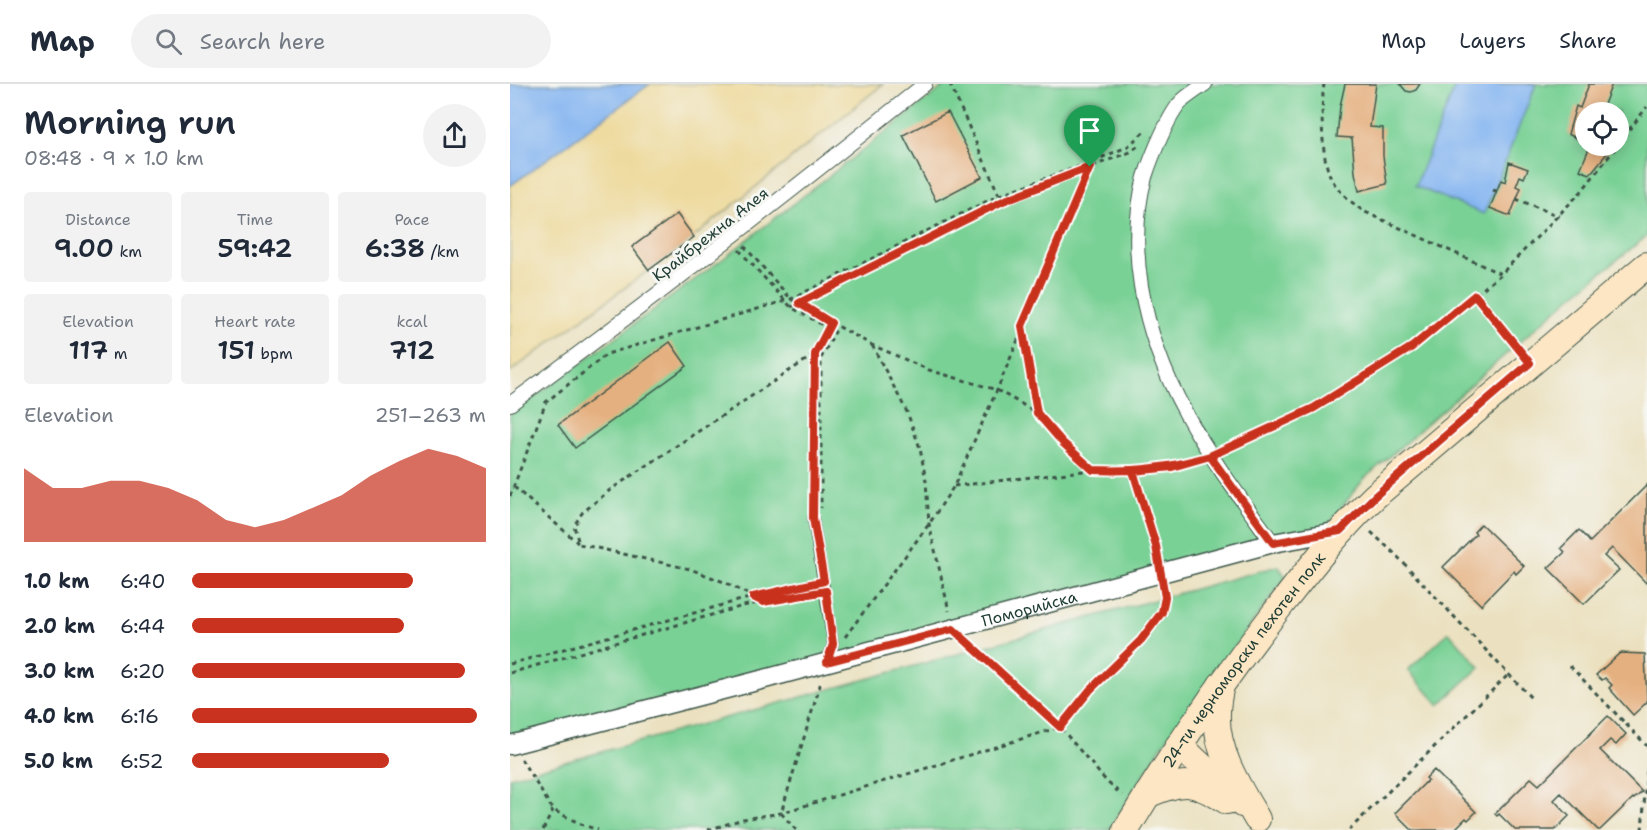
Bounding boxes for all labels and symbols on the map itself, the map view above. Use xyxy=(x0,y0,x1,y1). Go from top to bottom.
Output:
pin xyxy=(1064,105,1115,167)
street label: Крайбрежна Алея xyxy=(648,182,773,286)
street label: 24-ти черноморски пехотен полк xyxy=(1158,547,1330,772)
street label: Поморийска xyxy=(979,586,1079,631)

